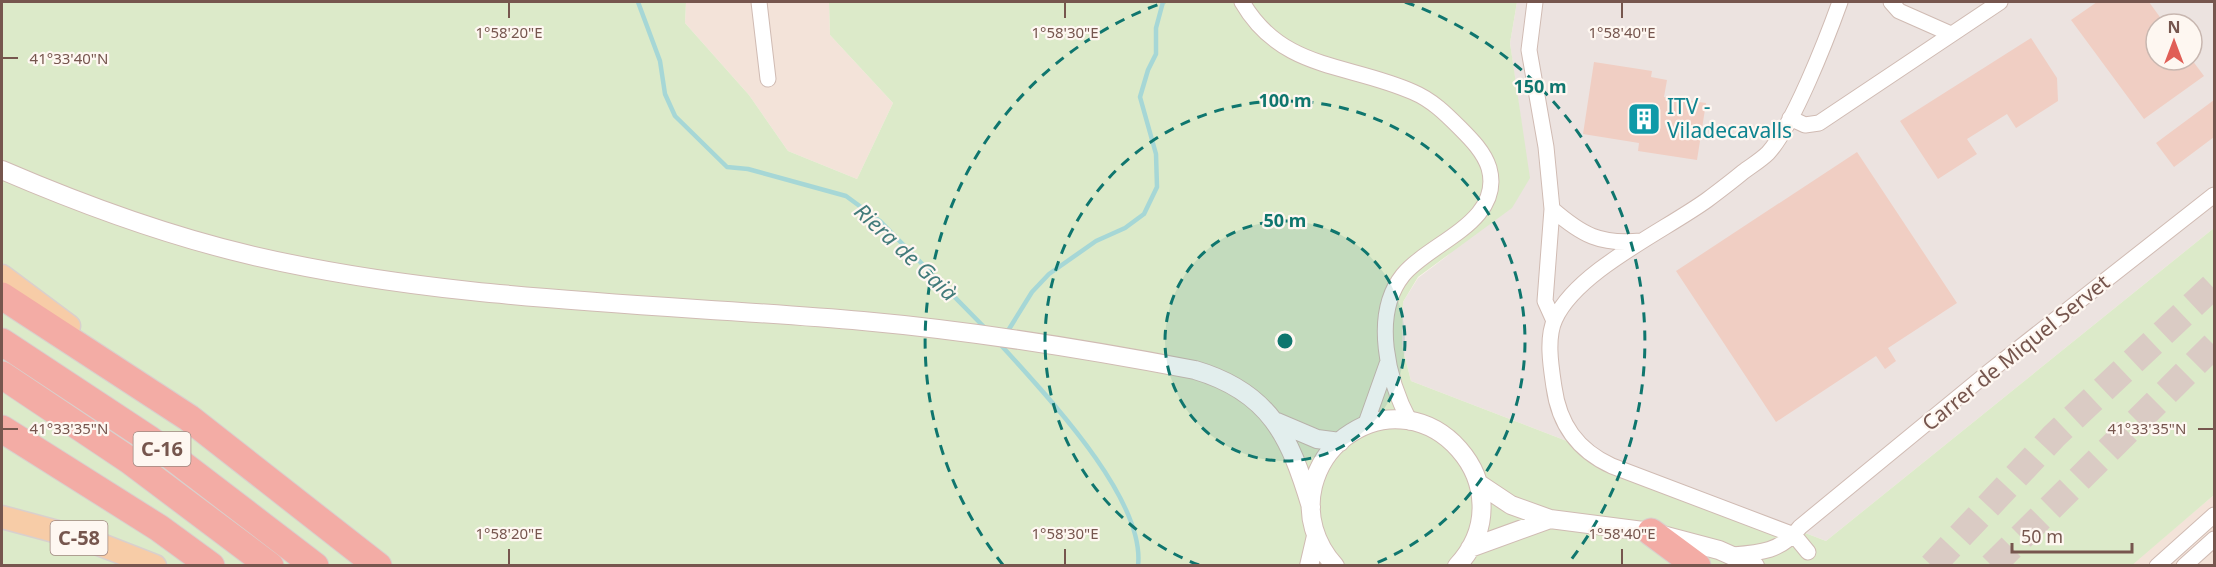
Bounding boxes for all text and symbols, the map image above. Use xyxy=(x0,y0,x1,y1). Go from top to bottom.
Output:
north arrow xyxy=(2144,12,2204,72)
text: N xyxy=(2167,16,2181,38)
text: 1°58'20"E xyxy=(475,22,543,42)
text: 1°58'30"E xyxy=(1031,22,1099,42)
text: 1°58'40"E xyxy=(1588,22,1656,42)
text: 41°33'40"N xyxy=(30,48,108,68)
text: 150 m xyxy=(1513,74,1567,98)
text: 100 m xyxy=(1258,88,1312,112)
place label: ITV - Viladecavalls xyxy=(1667,92,1792,144)
building icon: ITV - Viladecavalls xyxy=(1626,101,1662,137)
water label: Riera de Gaià xyxy=(849,196,965,307)
text: 50 m xyxy=(1264,208,1306,232)
street label: Carrer de Miquel Servet xyxy=(1916,268,2115,437)
centre of rings xyxy=(1275,331,1295,351)
text: 41°33'35"N xyxy=(30,418,108,438)
text: 41°33'35"N xyxy=(2108,418,2186,438)
road number: C-16 xyxy=(134,432,190,466)
scale bar xyxy=(2012,516,2132,554)
road number: C-58 xyxy=(50,521,107,555)
text: 1°58'20"E xyxy=(475,523,543,543)
text: 1°58'30"E xyxy=(1031,523,1099,543)
text: 1°58'40"E xyxy=(1588,523,1656,543)
text: 50 m xyxy=(2021,524,2063,548)

